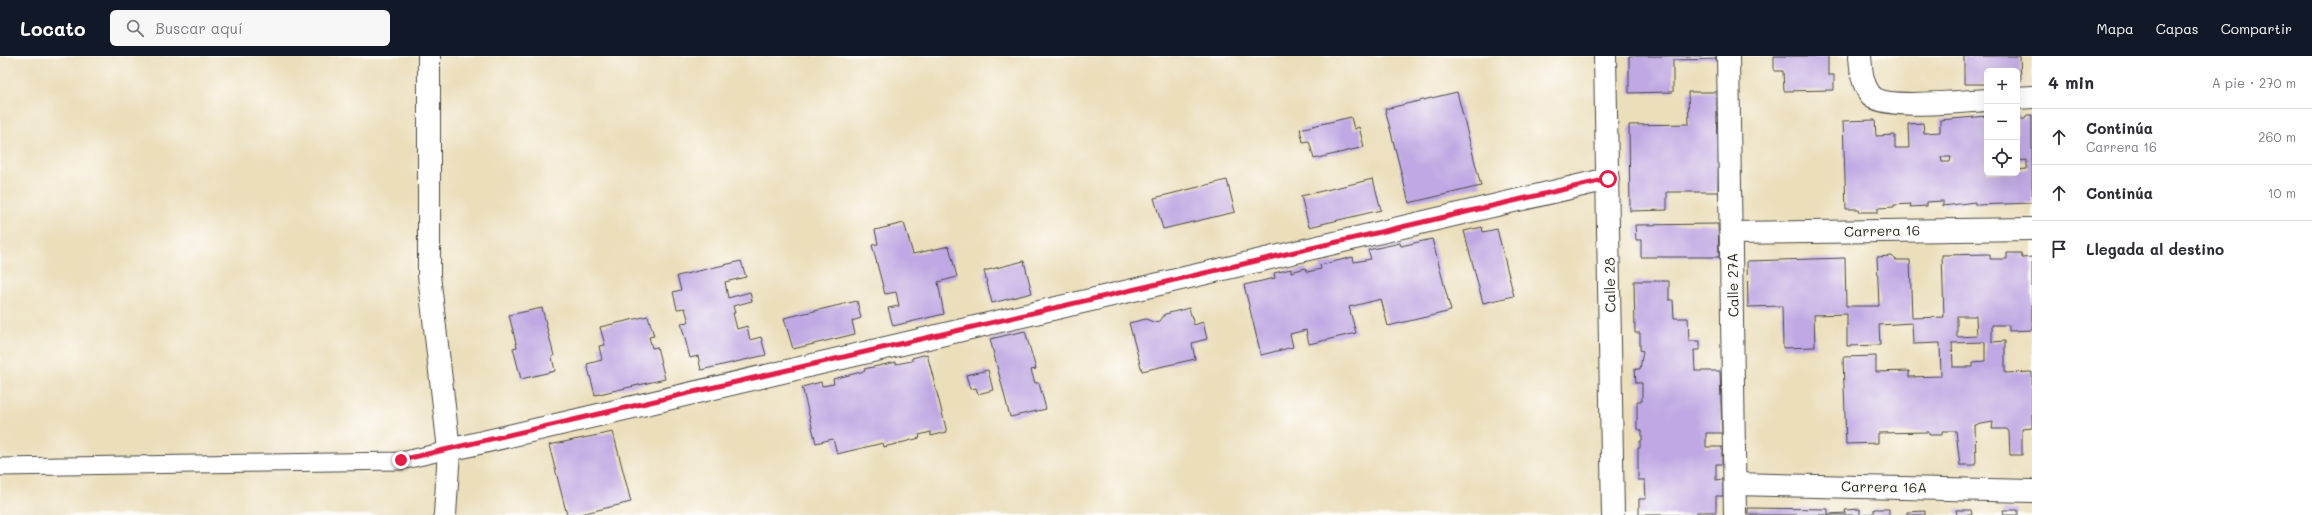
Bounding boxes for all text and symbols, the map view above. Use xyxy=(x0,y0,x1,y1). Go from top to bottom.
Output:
search box xyxy=(110,10,390,46)
text: Locato xyxy=(20,16,86,41)
icon: search xyxy=(124,17,146,39)
text: Buscar aquí xyxy=(156,18,243,38)
text: Mapa xyxy=(2097,19,2134,38)
text: Capas xyxy=(2156,19,2199,38)
text: Compartir xyxy=(2221,19,2292,38)
map controls xyxy=(1984,68,2020,176)
button: + xyxy=(1984,68,2020,104)
text: 4 min xyxy=(2048,71,2094,93)
text: A pie · 270 m xyxy=(2212,74,2296,91)
button: − xyxy=(1984,104,2020,140)
text: Continúa xyxy=(2086,118,2153,138)
icon: ahead xyxy=(2048,126,2070,148)
text: 260 m xyxy=(2258,128,2296,145)
text: Carrera 16 xyxy=(2086,138,2157,155)
button: locate xyxy=(1984,140,2020,176)
route start xyxy=(1599,170,1617,188)
icon: ahead xyxy=(2048,182,2070,204)
text: Continúa xyxy=(2086,183,2153,203)
text: 10 m xyxy=(2268,184,2296,201)
street label: Carrera 16 xyxy=(1844,220,1920,241)
icon: arrive xyxy=(2048,238,2070,260)
text: Llegada al destino xyxy=(2086,239,2224,259)
street label: Calle 27A xyxy=(1722,253,1743,317)
street label: Calle 28 xyxy=(1600,257,1619,313)
route end xyxy=(392,451,410,469)
street label: Carrera 16A xyxy=(1841,476,1927,497)

